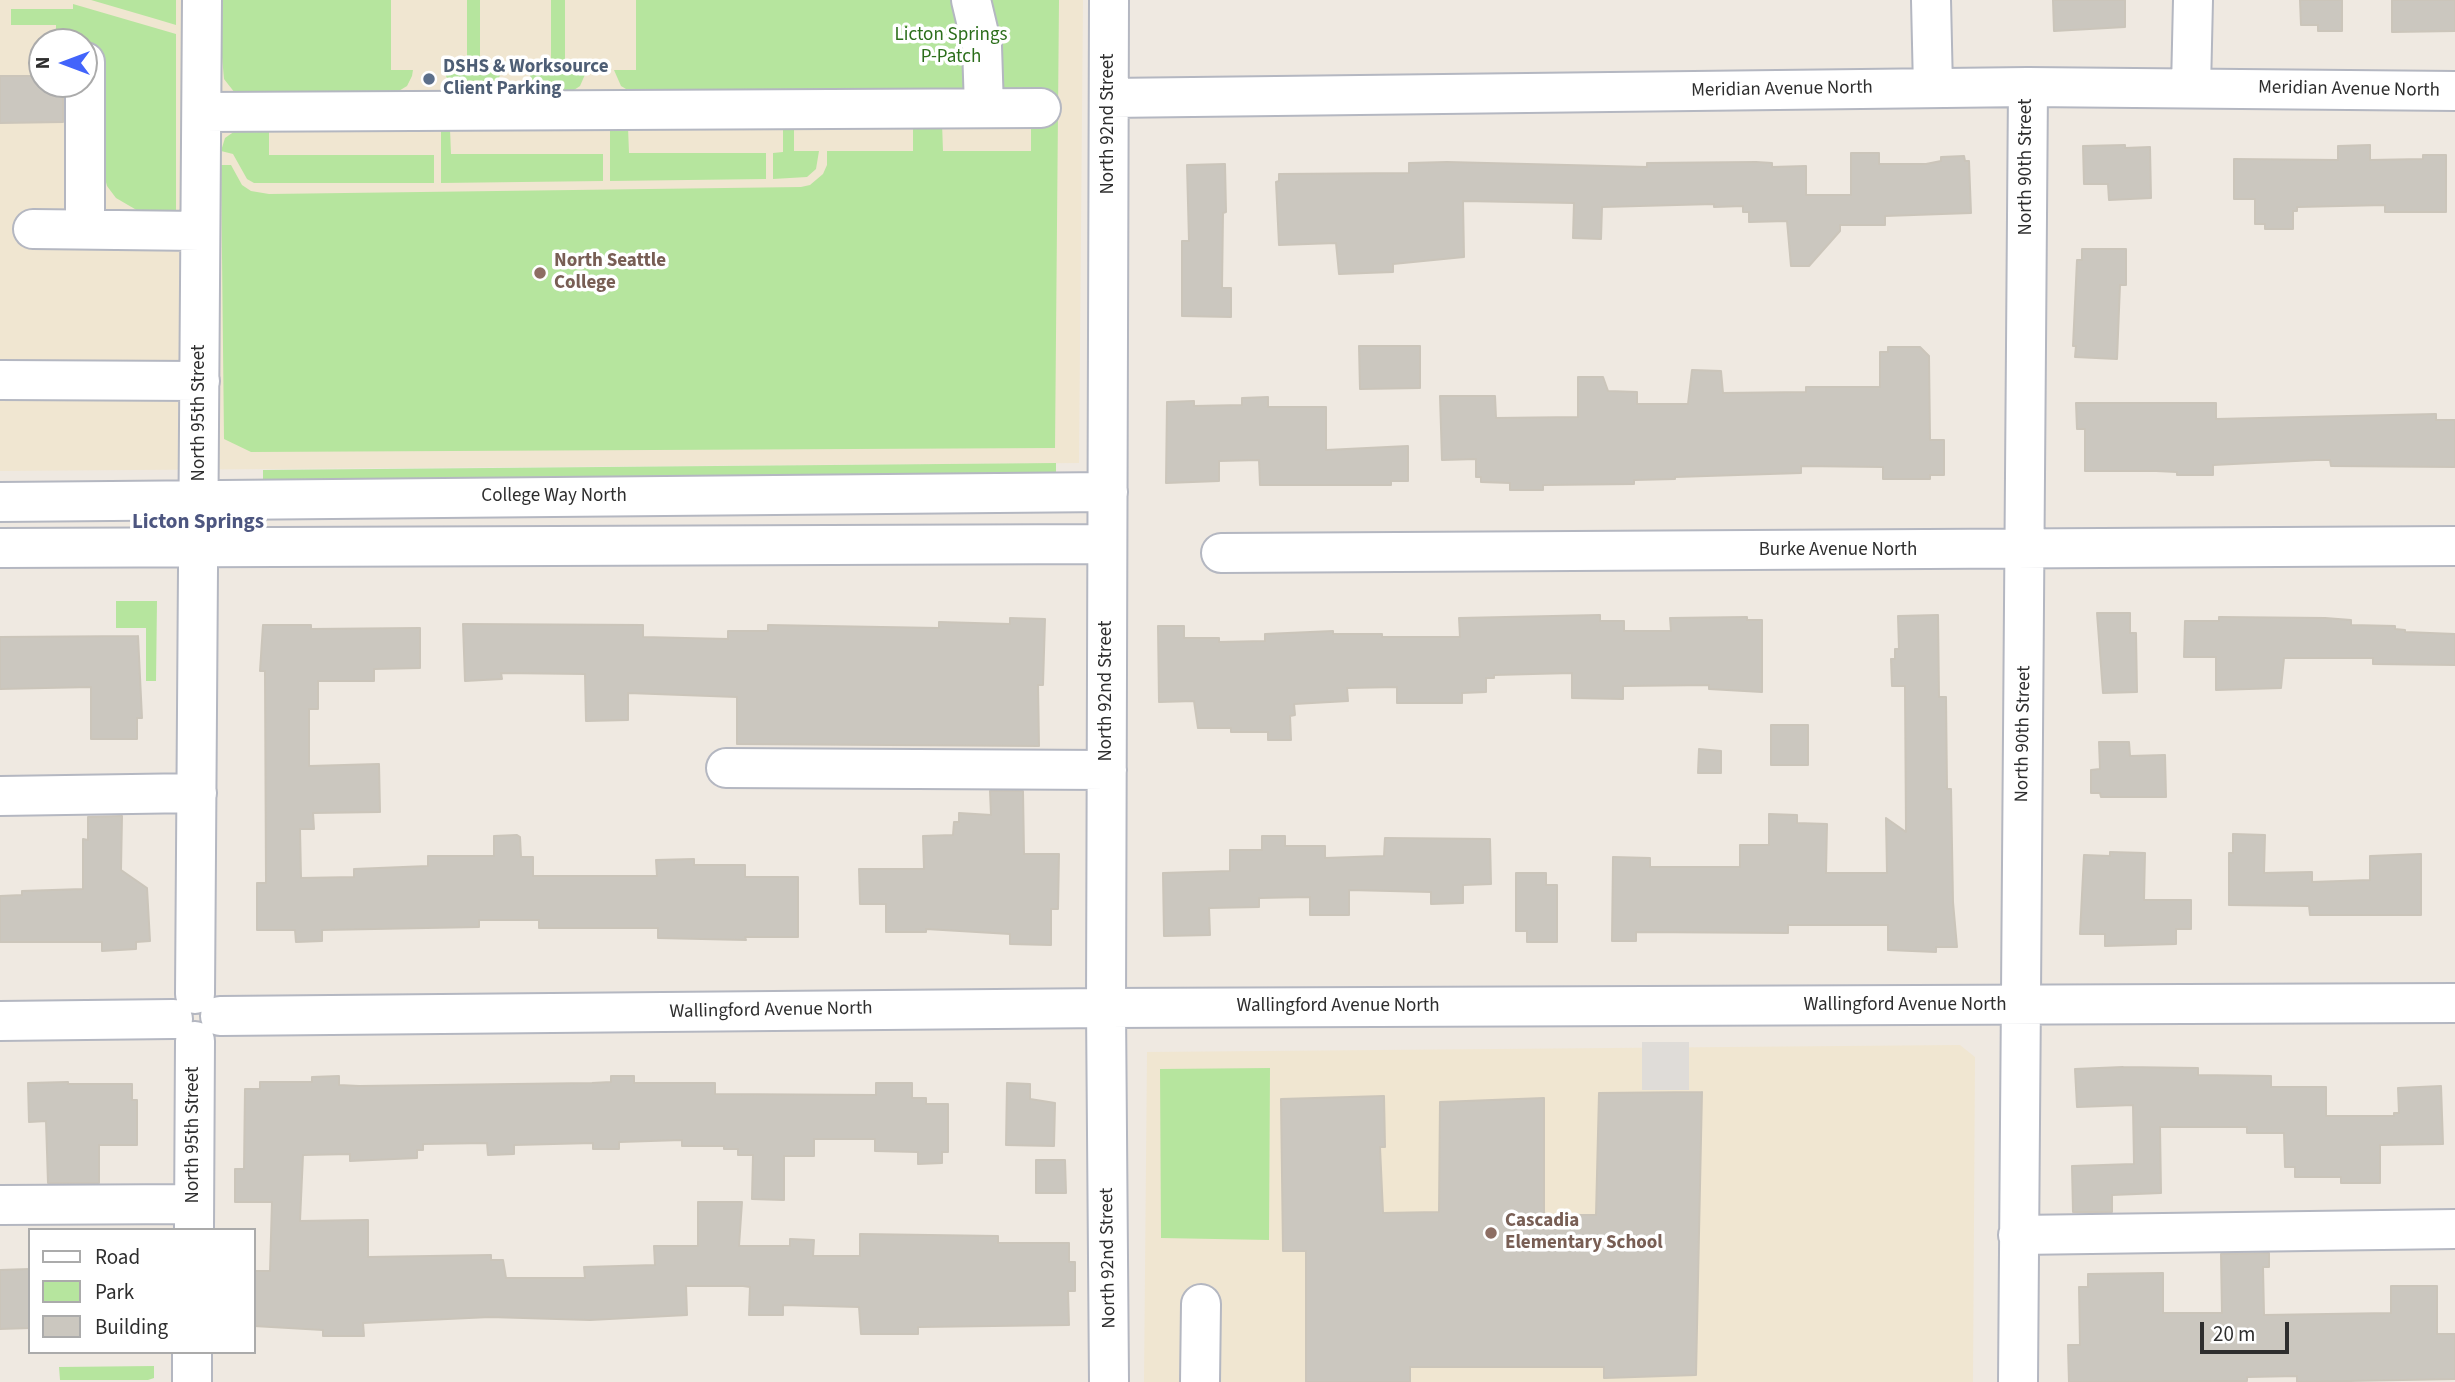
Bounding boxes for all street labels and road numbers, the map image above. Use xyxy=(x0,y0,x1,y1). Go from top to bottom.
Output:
street label: North 92nd Street xyxy=(1098,54,1120,194)
street label: Meridian Avenue North xyxy=(1691,77,1873,103)
street label: Meridian Avenue North xyxy=(2258,77,2440,103)
street label: North 90th Street xyxy=(2016,99,2038,235)
street label: North 95th Street xyxy=(189,345,211,481)
street label: College Way North xyxy=(481,486,627,508)
street label: Burke Avenue North xyxy=(1759,540,1917,562)
street label: North 92nd Street xyxy=(1096,621,1118,761)
street label: North 90th Street xyxy=(2011,665,2037,803)
street label: Wallingford Avenue North xyxy=(1803,995,2007,1017)
street label: Wallingford Avenue North xyxy=(1236,996,1440,1018)
street label: Wallingford Avenue North xyxy=(669,998,873,1024)
street label: North 95th Street xyxy=(183,1067,205,1203)
street label: North 92nd Street xyxy=(1096,1187,1122,1329)

